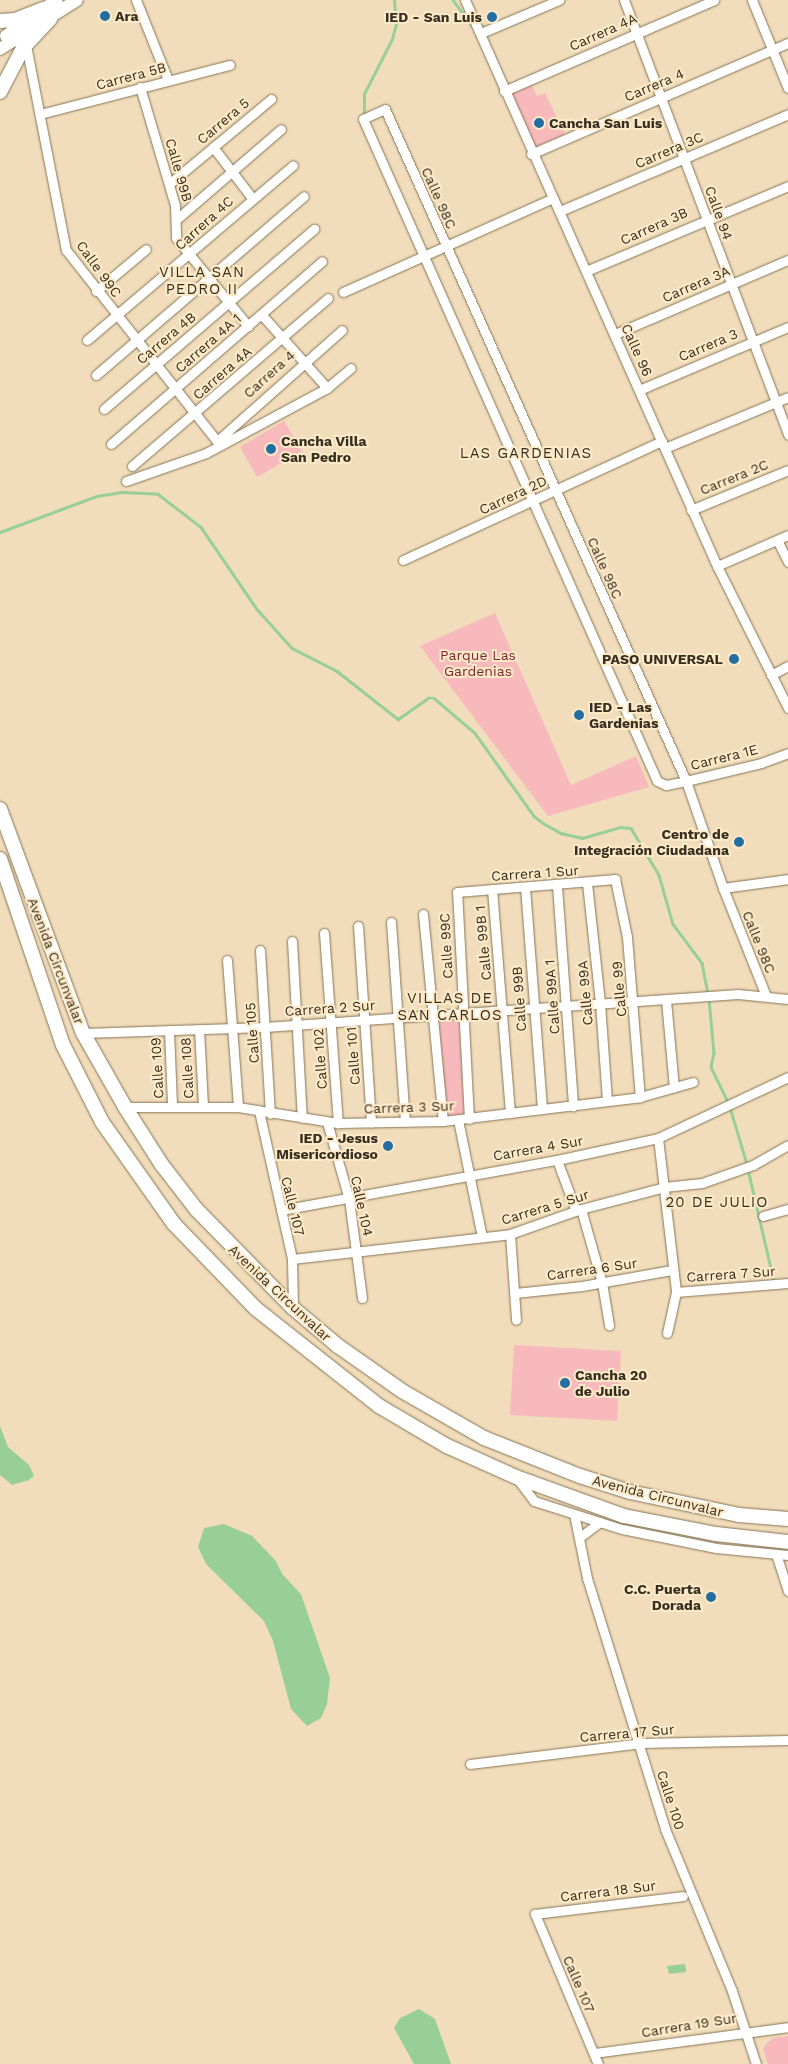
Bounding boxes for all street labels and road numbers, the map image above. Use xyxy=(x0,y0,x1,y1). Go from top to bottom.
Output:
street label: Carrera 4A xyxy=(566,10,640,54)
street label: Carrera 5B xyxy=(94,59,168,93)
street label: Carrera 4 xyxy=(621,65,687,105)
street label: Carrera 5 xyxy=(193,94,253,148)
street label: Carrera 3C xyxy=(632,128,706,172)
street label: Calle 99B xyxy=(162,136,196,204)
street label: Calle 98C xyxy=(418,165,460,231)
street label: Calle 94 xyxy=(702,184,736,242)
street label: Carrera 4C xyxy=(171,192,237,254)
street label: Carrera 3B xyxy=(618,204,690,248)
street label: Calle 99C xyxy=(73,237,125,301)
street label: Carrera 3A xyxy=(659,262,733,306)
street label: Carrera 4B xyxy=(133,308,199,368)
street label: Carrera 4A 1 xyxy=(171,309,245,377)
street label: Calle 96 xyxy=(618,321,656,379)
street label: Carrera 3 xyxy=(676,325,740,365)
street label: Carrera 4A xyxy=(189,343,255,403)
street label: Carrera 4 xyxy=(240,346,298,402)
street label: Carrera 2C xyxy=(697,456,771,498)
street label: Carrera 2D xyxy=(476,472,550,518)
street label: Calle 98C xyxy=(584,535,626,601)
street label: Carrera 1E xyxy=(688,740,760,774)
street label: Carrera 1 Sur xyxy=(490,862,580,884)
street label: Avenida Circunvalar xyxy=(24,895,88,1027)
street label: Calle 99B 1 xyxy=(471,905,495,981)
street label: Calle 98C xyxy=(739,908,779,976)
street label: Calle 99C xyxy=(436,913,456,979)
street label: Calle 99A 1 xyxy=(541,959,563,1035)
street label: Calle 99A xyxy=(574,960,596,1026)
street label: Calle 99 xyxy=(608,960,630,1018)
street label: Calle 99B xyxy=(508,966,530,1032)
street label: Carrera 2 Sur xyxy=(284,996,376,1020)
street label: Calle 105 xyxy=(241,1002,263,1064)
street label: Calle 101 xyxy=(343,1026,363,1086)
street label: Calle 102 xyxy=(309,1028,331,1090)
street label: Calle 109 xyxy=(147,1037,167,1099)
street label: Calle 108 xyxy=(177,1037,197,1099)
street label: Carrera 3 Sur xyxy=(363,1097,455,1117)
street label: Carrera 4 Sur xyxy=(491,1132,585,1164)
street label: Calle 104 xyxy=(347,1174,377,1238)
street label: Calle 107 xyxy=(278,1175,308,1237)
street label: Carrera 5 Sur xyxy=(499,1186,591,1228)
street label: Avenida Circunvalar xyxy=(225,1241,335,1345)
street label: Carrera 6 Sur xyxy=(545,1254,639,1284)
street label: Carrera 7 Sur xyxy=(685,1262,777,1286)
street label: Avenida Circunvalar xyxy=(591,1472,725,1520)
street label: Carrera 17 Sur xyxy=(578,1720,676,1746)
street label: Calle 100 xyxy=(653,1768,689,1832)
street label: Carrera 18 Sur xyxy=(559,1877,657,1905)
street label: Calle 107 xyxy=(559,1953,599,2015)
street label: Carrera 19 Sur xyxy=(640,2009,738,2041)

